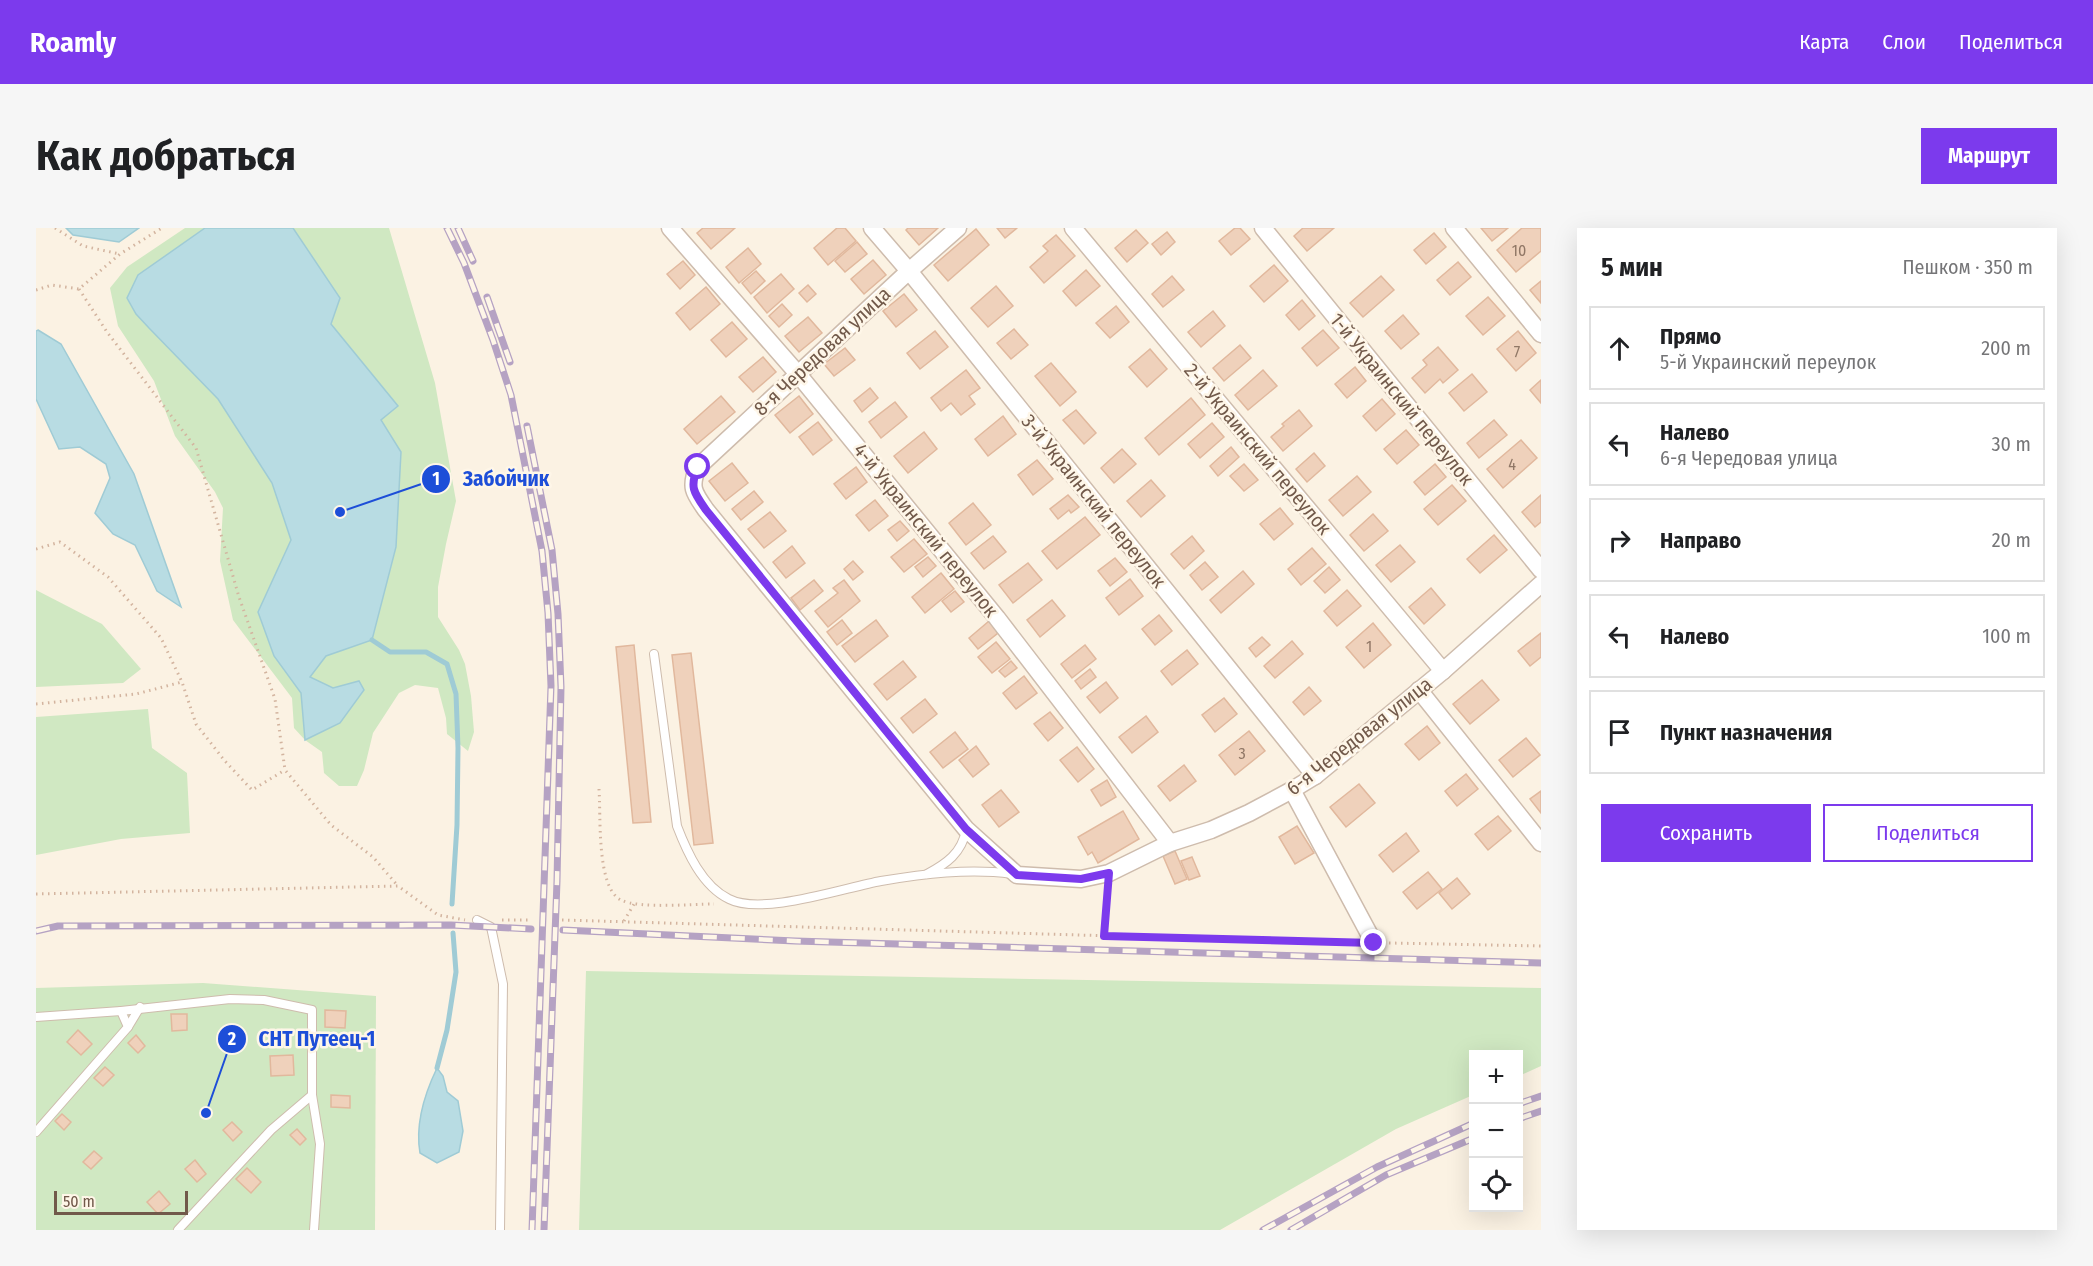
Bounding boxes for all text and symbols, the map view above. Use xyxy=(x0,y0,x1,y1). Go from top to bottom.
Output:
text: Roamly xyxy=(30,26,116,59)
text: Карта xyxy=(1799,29,1849,55)
text: Слои xyxy=(1882,29,1926,55)
text: Поделиться xyxy=(1959,29,2063,55)
button: Маршрут xyxy=(1921,128,2057,184)
text: Как добраться xyxy=(36,131,296,181)
house number: 10 xyxy=(1512,241,1526,260)
text: 5 мин xyxy=(1601,252,1663,283)
text: Пешком · 350 m xyxy=(1903,255,2033,279)
street label: 8-я Чередовая улица xyxy=(749,282,895,420)
street label: 1-й Украинский переулок xyxy=(1325,308,1479,490)
text: Прямо xyxy=(1660,323,1721,350)
icon: ahead xyxy=(1603,332,1636,365)
text: 200 m xyxy=(1981,336,2031,360)
house number: 7 xyxy=(1514,342,1521,361)
text: 5-й Украинский переулок xyxy=(1660,350,1876,374)
street label: 2-й Украинский переулок xyxy=(1179,359,1337,540)
street label: 3-й Украинский переулок xyxy=(1017,410,1172,593)
text: Налево xyxy=(1660,419,1729,446)
icon: left xyxy=(1603,428,1636,461)
text: 30 m xyxy=(1991,432,2031,456)
street label: 4-й Украинский переулок xyxy=(849,438,1004,622)
text: 6-я Чередовая улица xyxy=(1660,446,1838,470)
route start xyxy=(684,453,710,479)
house number: 4 xyxy=(1508,455,1516,474)
callout: Забойчик xyxy=(421,459,561,498)
text: Забойчик xyxy=(462,466,550,492)
text: 1 xyxy=(432,468,440,490)
icon: right xyxy=(1603,524,1636,557)
text: Направо xyxy=(1660,527,1741,554)
text: 20 m xyxy=(1992,528,2031,552)
icon: left xyxy=(1603,620,1636,653)
text: Налево xyxy=(1660,623,1729,650)
text: 100 m xyxy=(1982,624,2031,648)
house number: 1 xyxy=(1366,637,1372,656)
street label: 6-я Чередовая улица xyxy=(1282,672,1436,800)
icon: arrive xyxy=(1603,716,1636,749)
text: Пункт назначения xyxy=(1660,719,1832,746)
house number: 3 xyxy=(1238,744,1246,763)
button: Сохранить xyxy=(1601,804,1811,862)
button: Поделиться xyxy=(1823,804,2033,862)
route end xyxy=(1360,929,1386,955)
callout: СНТ Путеец-1 xyxy=(217,1020,387,1059)
text: СНТ Путеец-1 xyxy=(259,1026,375,1052)
text: 2 xyxy=(227,1028,236,1050)
map controls xyxy=(1469,1050,1523,1212)
button: + xyxy=(1469,1050,1523,1104)
button: − xyxy=(1469,1104,1523,1158)
button: locate xyxy=(1469,1158,1523,1212)
scale bar xyxy=(54,1188,188,1216)
text: 50 m xyxy=(63,1192,95,1211)

